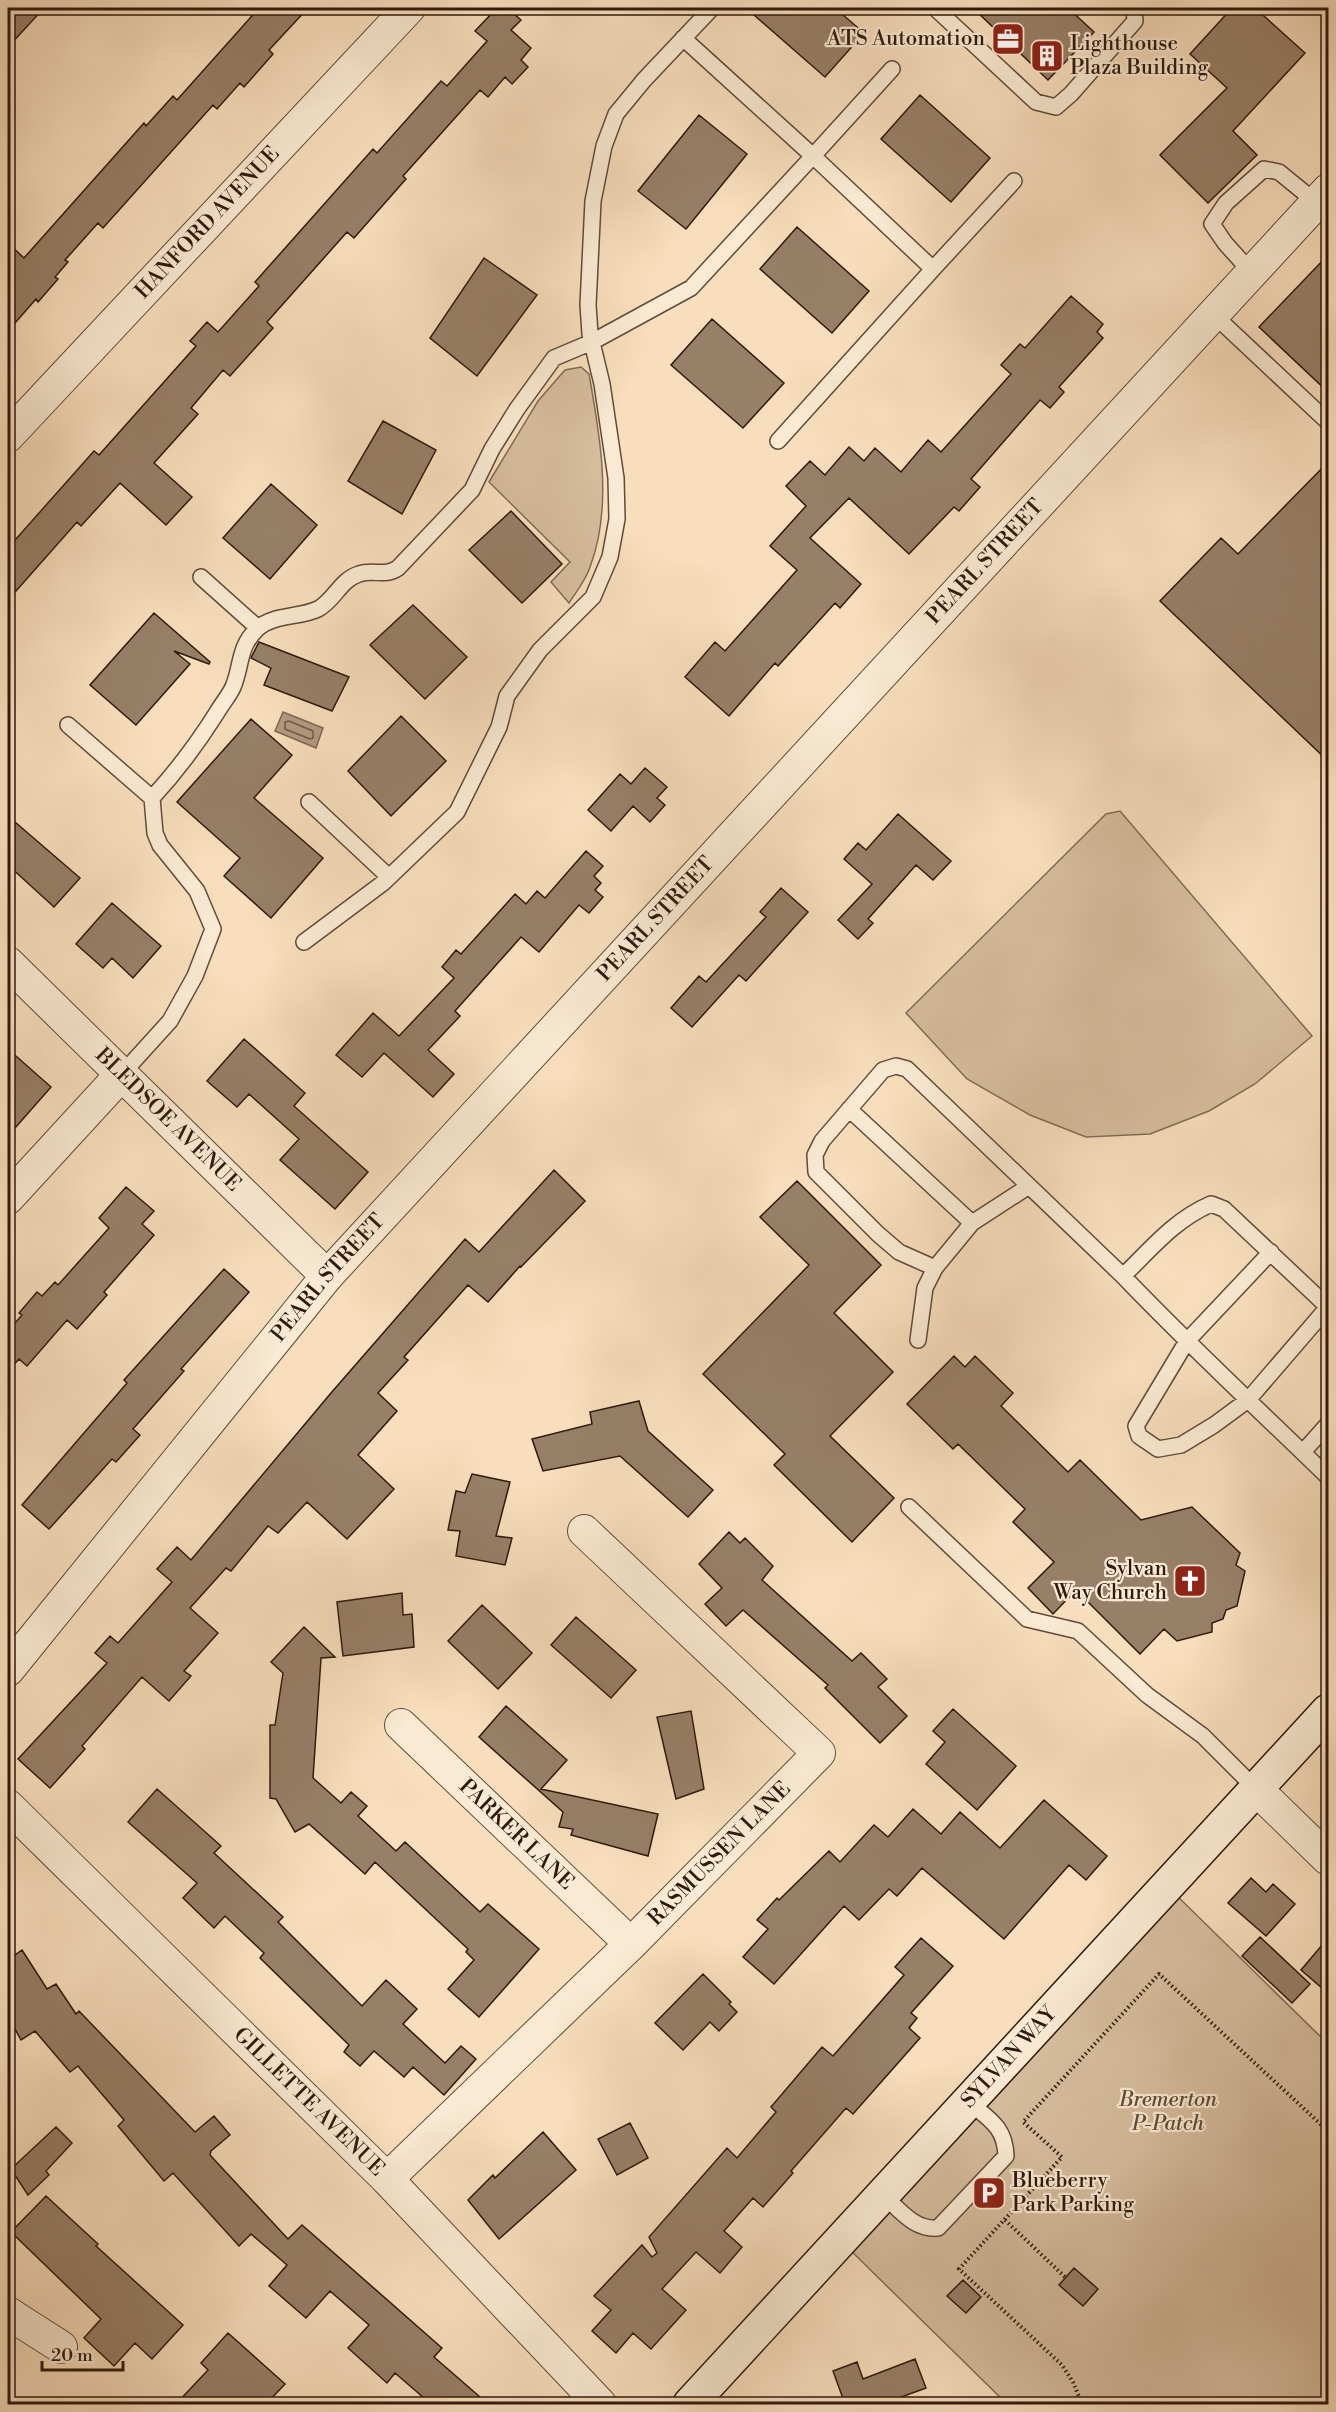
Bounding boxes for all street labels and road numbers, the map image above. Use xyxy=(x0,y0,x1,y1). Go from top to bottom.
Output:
street label: HANFORD AVENUE xyxy=(130,141,285,305)
street label: PEARL STREET xyxy=(921,494,1049,630)
street label: PEARL STREET xyxy=(592,851,720,987)
street label: BLEDSOE AVENUE xyxy=(89,1042,246,1197)
street label: PEARL STREET xyxy=(266,1209,391,1347)
street label: PARKER LANE xyxy=(453,1774,579,1896)
street label: RASMUSSEN LANE xyxy=(643,1776,796,1932)
street label: SYLVAN WAY xyxy=(956,2000,1063,2114)
street label: GILLETTE AVENUE xyxy=(228,2022,390,2182)

